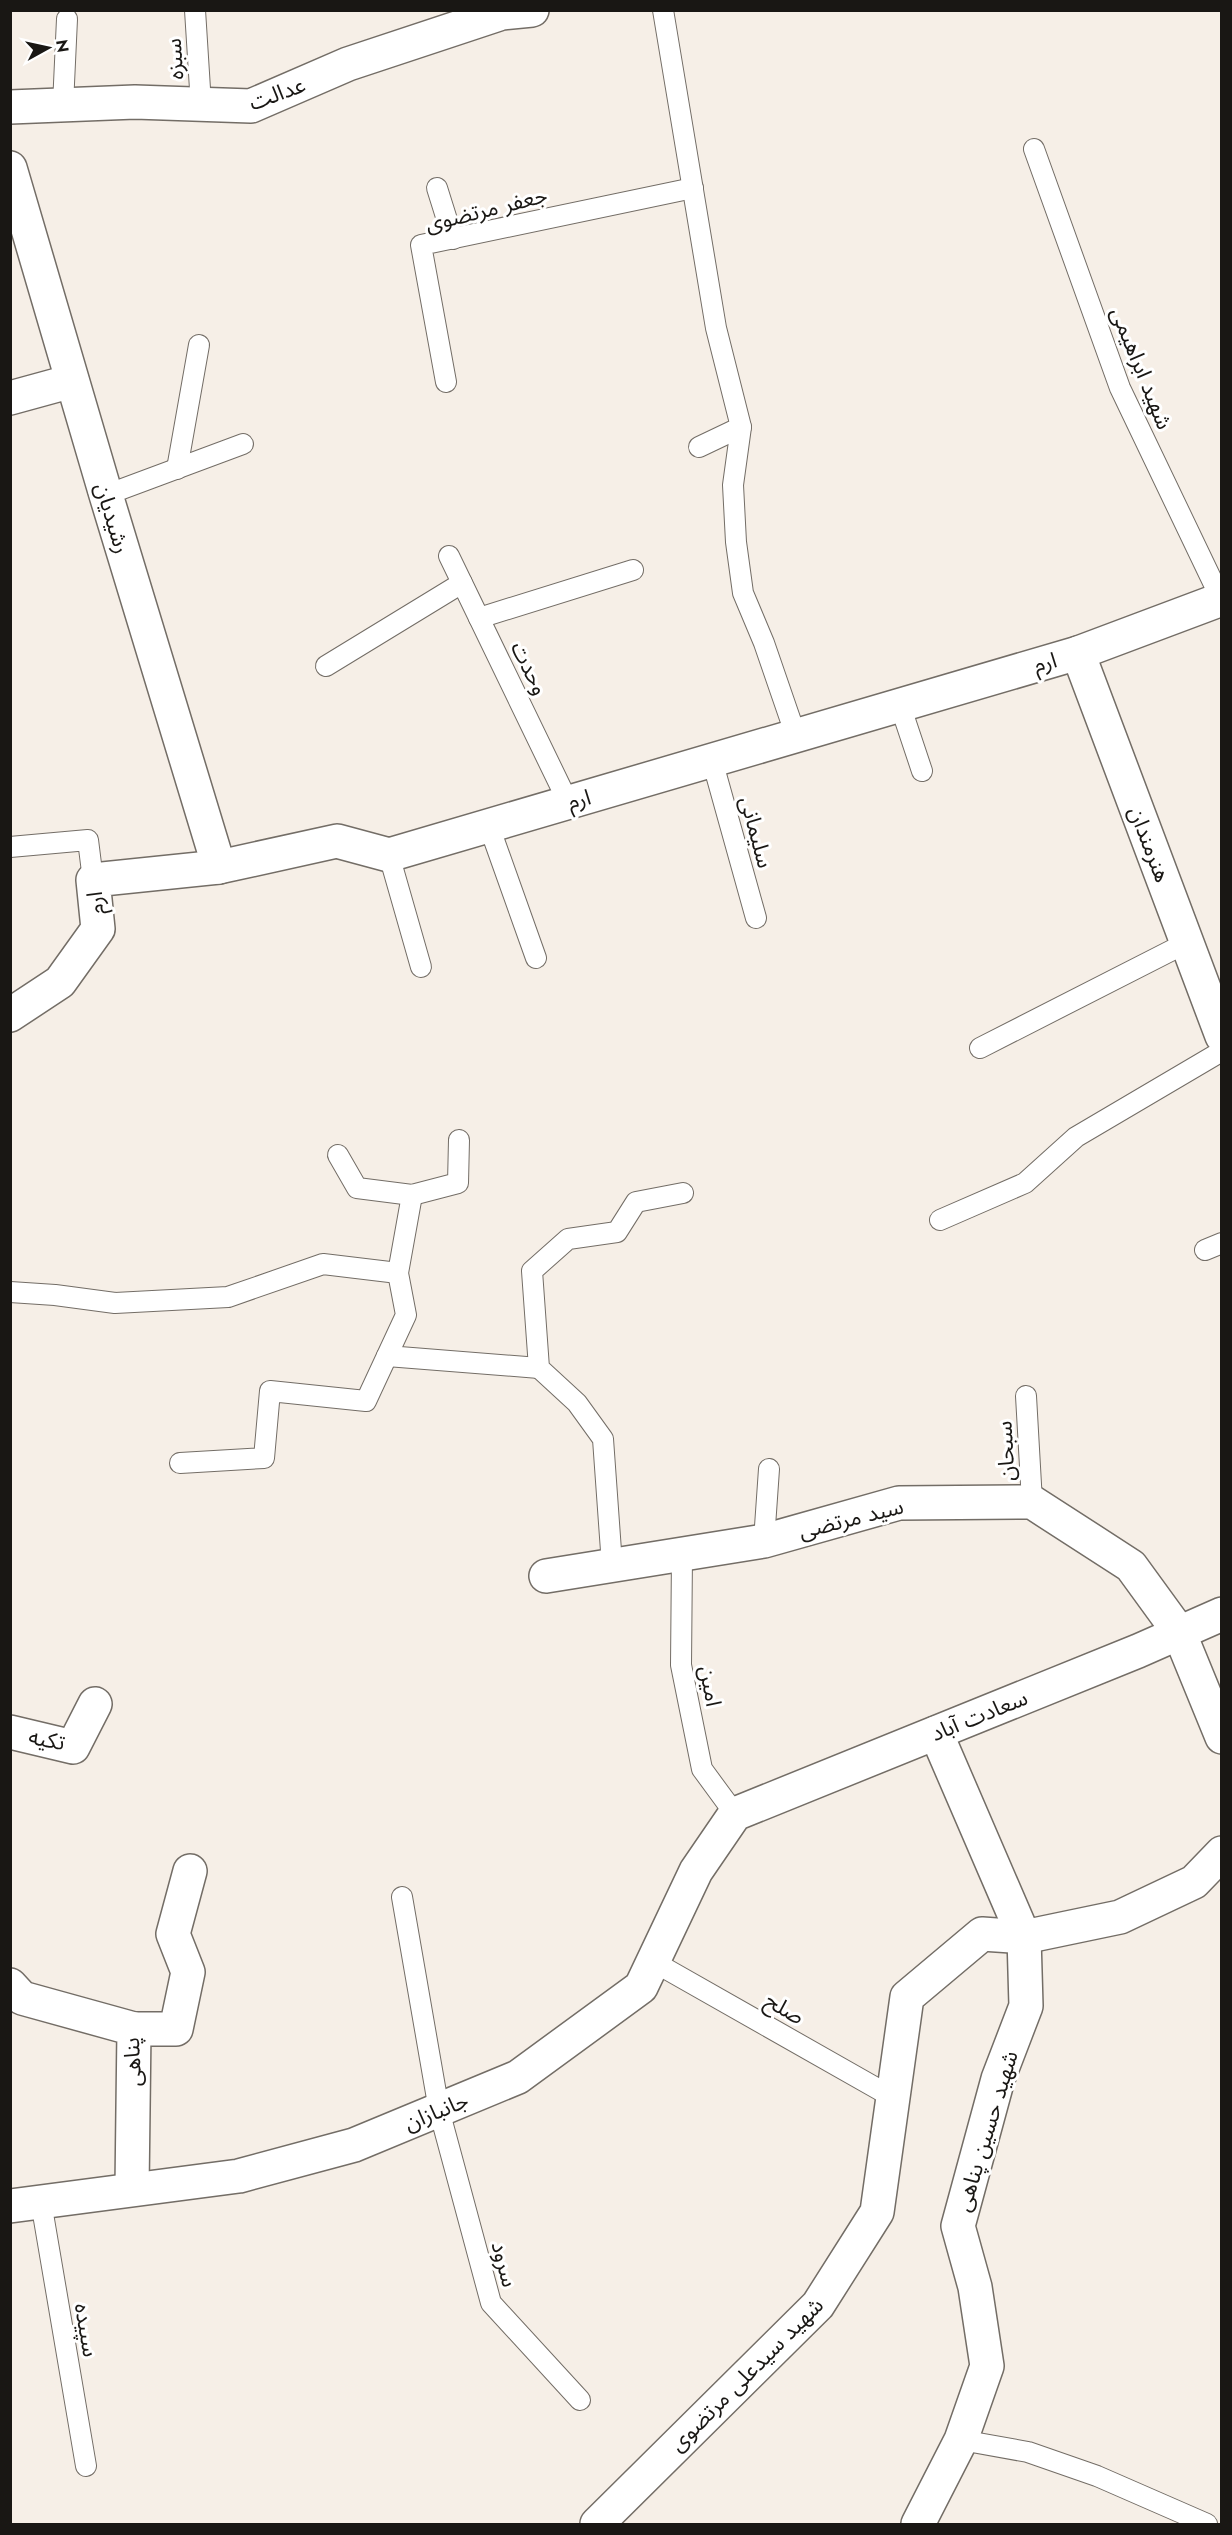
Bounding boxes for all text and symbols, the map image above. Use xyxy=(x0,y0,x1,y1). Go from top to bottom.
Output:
north arrow xyxy=(18,18,78,78)
street label: سبزه xyxy=(157,37,191,81)
text: N xyxy=(50,38,75,54)
street label: عدالت xyxy=(244,68,310,118)
street label: جعفر مرتضوی xyxy=(422,178,550,240)
street label: شهید ابراهیمی xyxy=(1103,302,1181,434)
street label: رشیدیان xyxy=(87,479,139,557)
street label: وحدت xyxy=(503,636,557,700)
street label: ارم xyxy=(1029,643,1061,682)
street label: ارم xyxy=(563,780,595,819)
street label: سلیمانی xyxy=(732,792,782,872)
street label: هنرمندان xyxy=(1121,801,1179,887)
street label: ارم xyxy=(78,890,113,916)
street label: سبحان xyxy=(987,1420,1023,1482)
street label: سید مرتضی xyxy=(795,1490,907,1546)
street label: امین xyxy=(692,1663,730,1709)
street label: سعادت آباد xyxy=(926,1681,1032,1749)
street label: تکیه xyxy=(26,1720,68,1758)
street label: صلح xyxy=(759,1984,811,2033)
street label: پناهی xyxy=(115,2037,149,2087)
street label: شهید حسین پناهی xyxy=(946,2047,1026,2215)
street label: جانبازان xyxy=(399,2084,473,2138)
street label: سرود xyxy=(484,2237,526,2291)
street label: شهید سیدعلی مرتضوی xyxy=(662,2290,830,2458)
street label: سپیده xyxy=(67,2300,107,2360)

